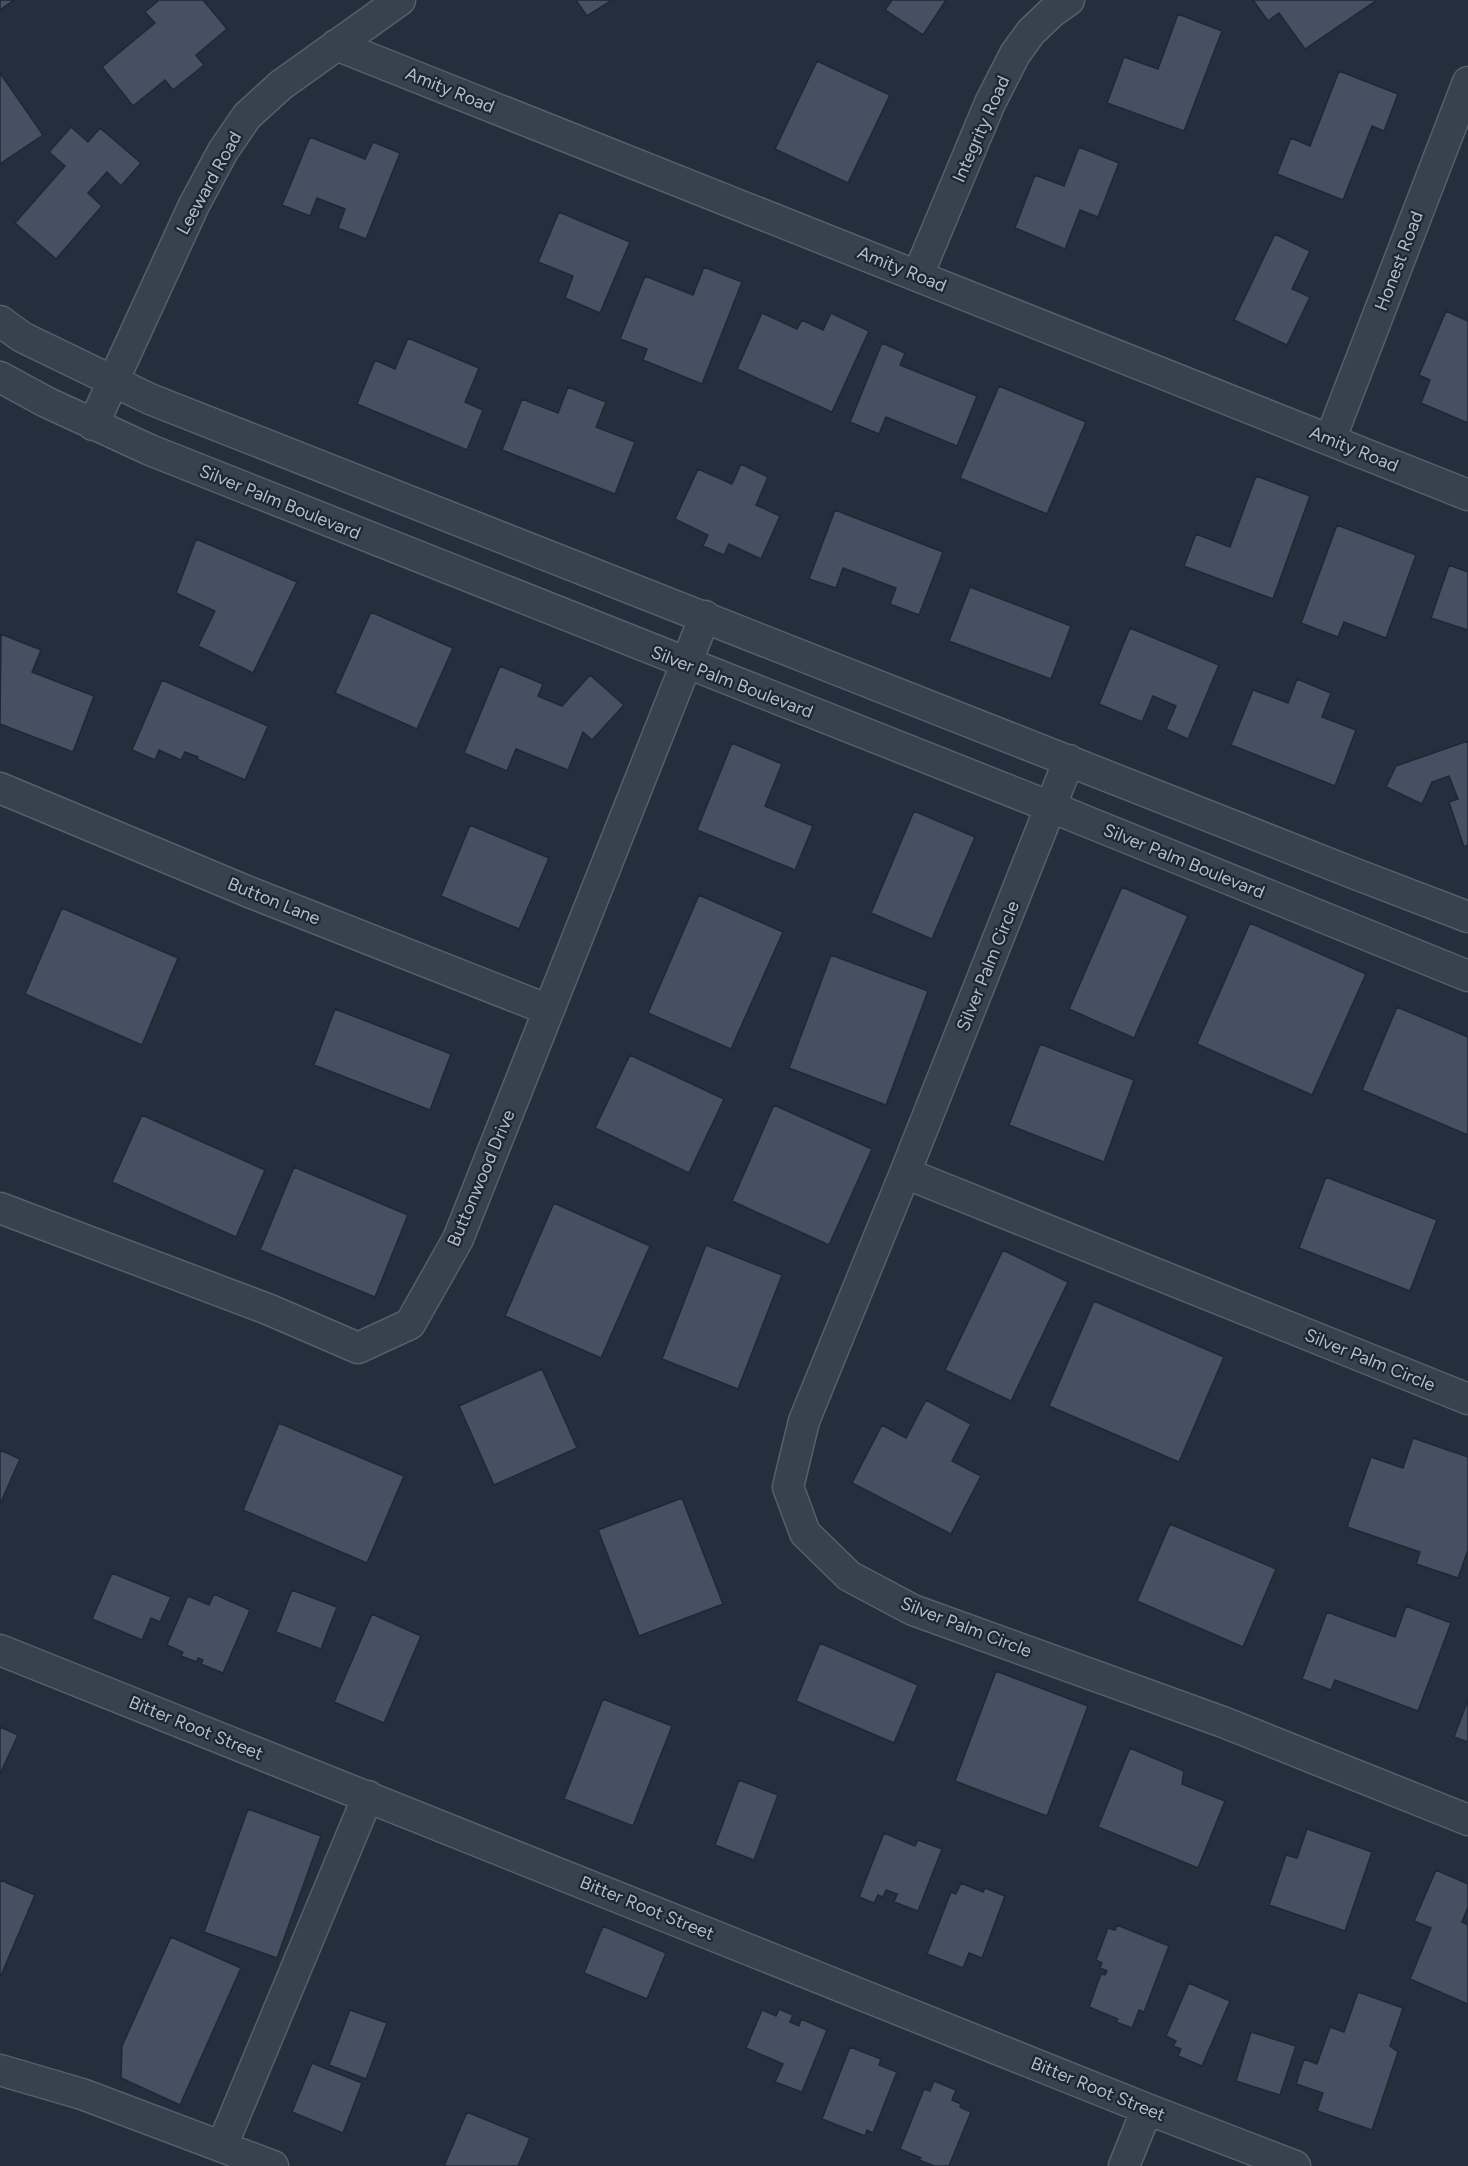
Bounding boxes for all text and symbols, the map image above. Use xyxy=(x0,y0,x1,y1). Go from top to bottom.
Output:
street label: Amity Road xyxy=(402,62,498,118)
street label: Integrity Road xyxy=(948,72,1014,186)
street label: Leeward Road xyxy=(172,128,246,238)
street label: Honest Road xyxy=(1370,208,1428,314)
street label: Amity Road xyxy=(854,241,950,297)
street label: Amity Road xyxy=(1306,421,1402,477)
street label: Silver Palm Boulevard xyxy=(196,460,364,544)
street label: Silver Palm Boulevard xyxy=(648,641,816,723)
street label: Silver Palm Boulevard xyxy=(1100,819,1268,903)
street label: Button Lane xyxy=(224,872,324,930)
street label: Silver Palm Circle xyxy=(952,897,1024,1034)
street label: Buttonwood Drive xyxy=(442,1106,520,1250)
street label: Silver Palm Circle xyxy=(1302,1324,1439,1396)
street label: Silver Palm Circle xyxy=(897,1592,1035,1662)
street label: Bitter Root Street xyxy=(126,1691,267,1765)
street label: Bitter Root Street xyxy=(577,1871,718,1945)
street label: Bitter Root Street xyxy=(1028,2052,1169,2126)

